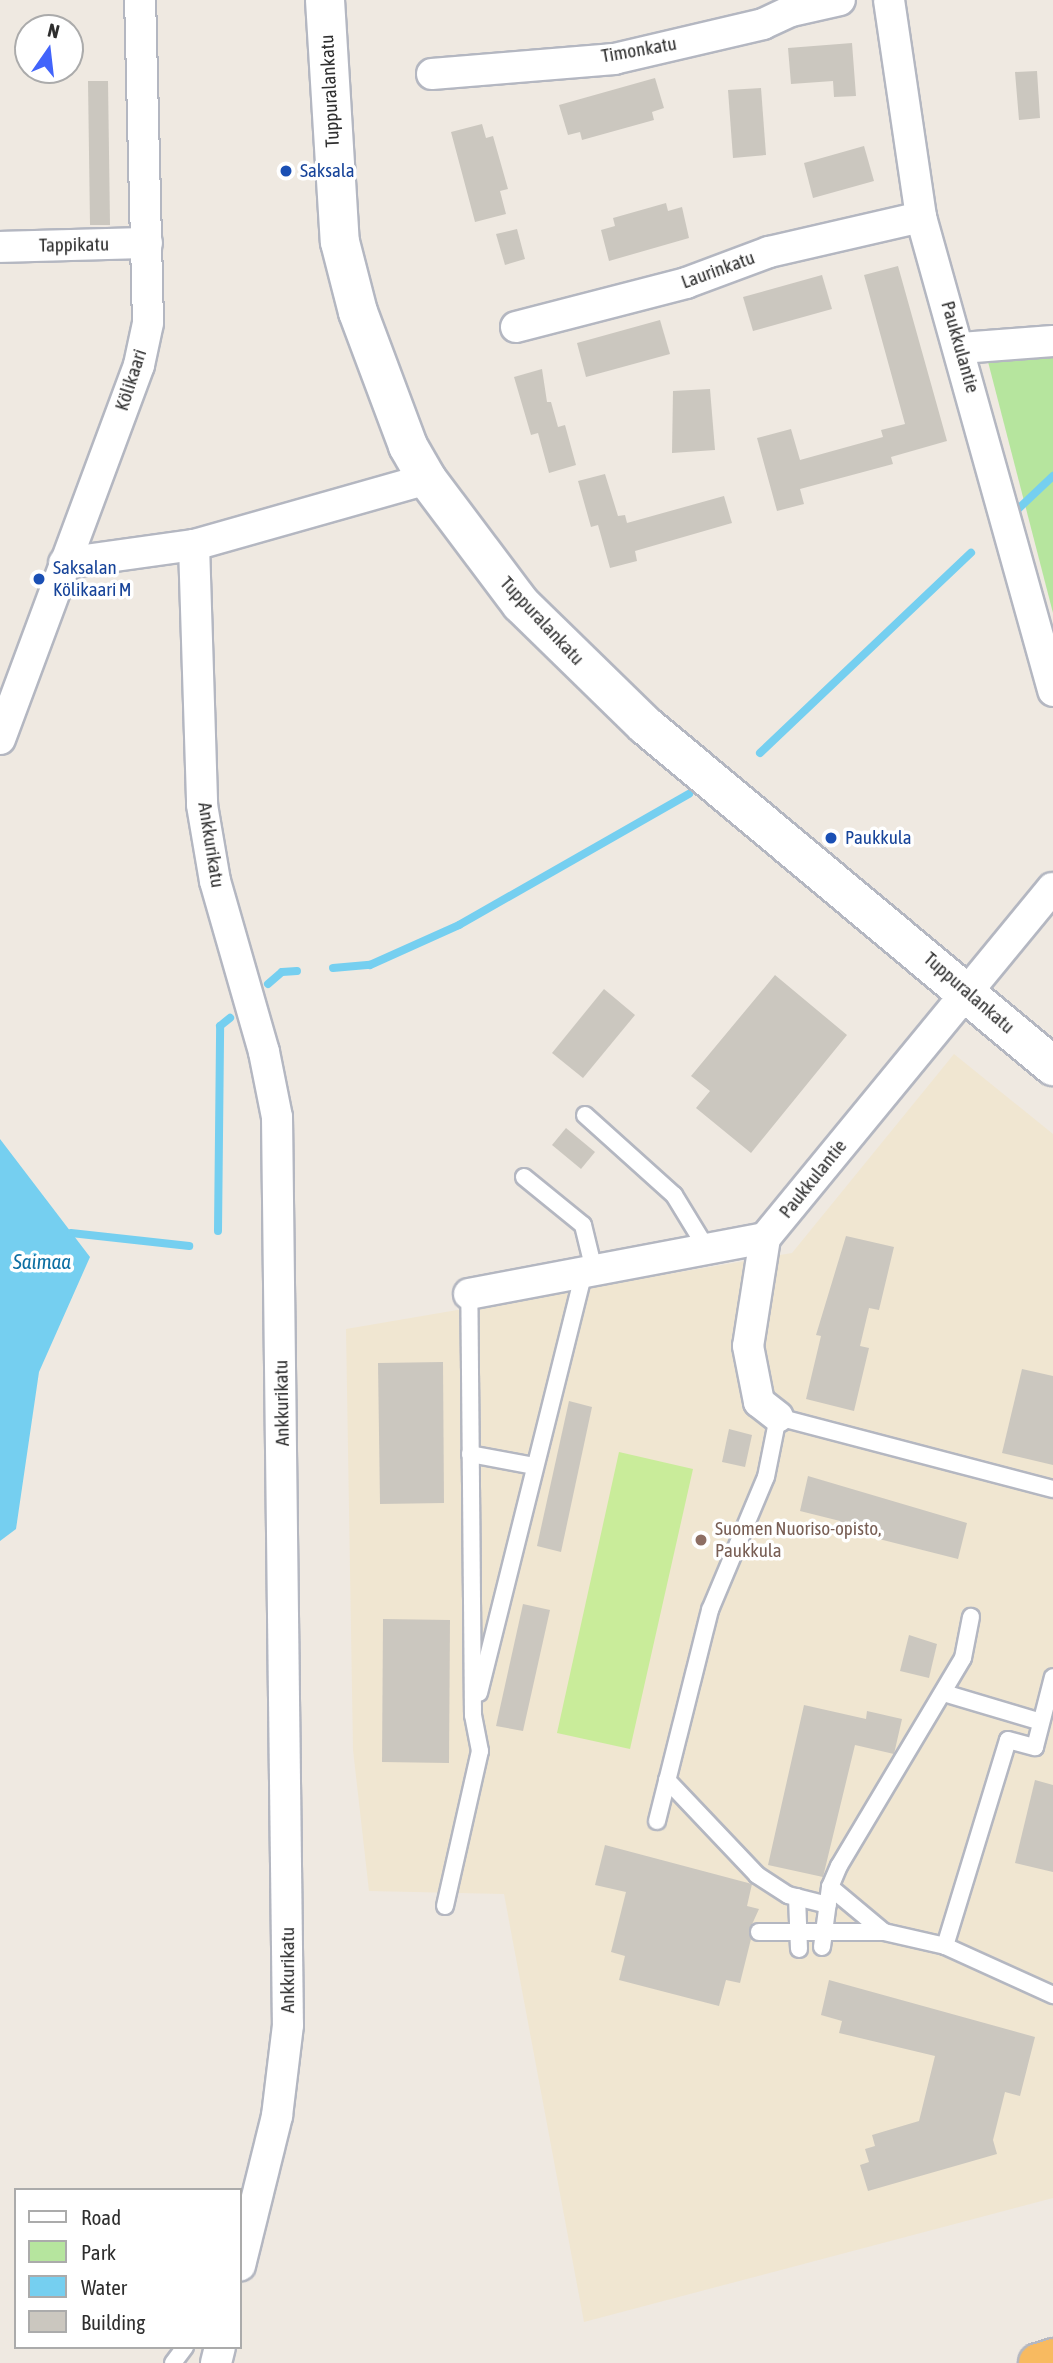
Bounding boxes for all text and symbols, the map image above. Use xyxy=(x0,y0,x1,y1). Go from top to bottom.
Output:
north arrow xyxy=(14,14,84,84)
text: N xyxy=(45,19,62,43)
street label: Timonkatu xyxy=(600,32,678,68)
street label: Tuppuralankatu xyxy=(316,34,344,148)
place label: Saksala xyxy=(300,160,355,182)
marker: Saksala xyxy=(278,163,294,179)
street label: Tappikatu xyxy=(39,233,109,257)
street label: Laurinkatu xyxy=(678,246,758,294)
street label: Paukkulantie xyxy=(936,298,984,396)
street label: Kölikaari xyxy=(110,346,152,414)
place label: Saksalan Kölikaari M xyxy=(53,557,132,601)
marker: Saksalan Kölikaari M xyxy=(31,571,47,587)
street label: Tuppuralankatu xyxy=(495,572,589,670)
street label: Ankkurikatu xyxy=(193,801,229,889)
place label: Paukkula xyxy=(845,827,912,849)
marker: Paukkula xyxy=(823,830,839,846)
street label: Tuppuralankatu xyxy=(919,947,1019,1039)
street label: Paukkulantie xyxy=(774,1135,852,1223)
water label: Saimaa xyxy=(13,1248,71,1274)
street label: Ankkurikatu xyxy=(270,1360,294,1446)
place label: Suomen Nuoriso-opisto, Paukkula xyxy=(715,1518,881,1562)
marker: Suomen Nuoriso-opisto, Paukkula xyxy=(693,1532,709,1548)
street label: Ankkurikatu xyxy=(277,1927,299,2013)
legend xyxy=(14,2188,242,2349)
text: Road xyxy=(81,2205,121,2229)
text: Park xyxy=(81,2240,116,2264)
text: Water xyxy=(81,2275,127,2299)
text: Building xyxy=(81,2310,145,2334)

